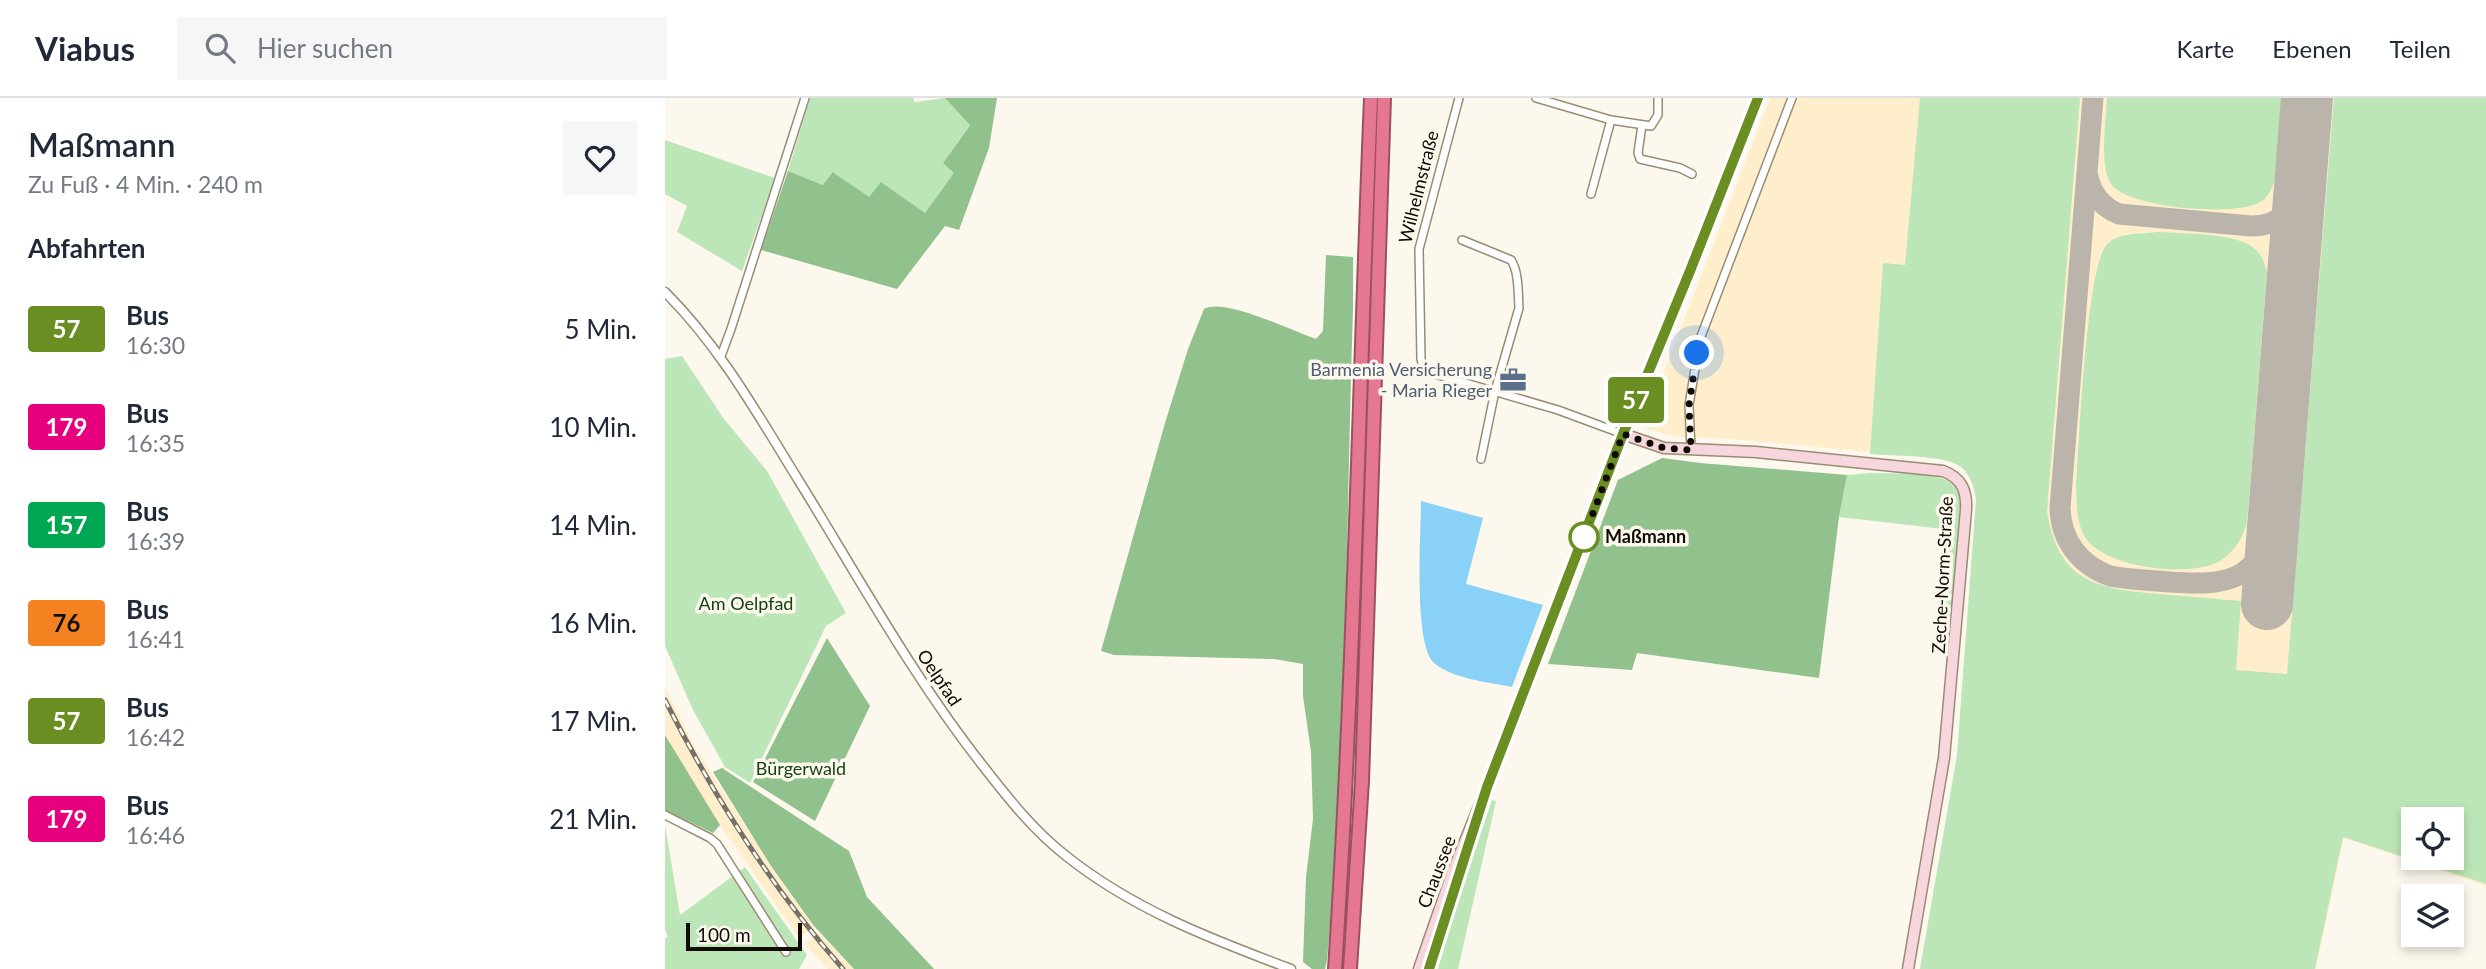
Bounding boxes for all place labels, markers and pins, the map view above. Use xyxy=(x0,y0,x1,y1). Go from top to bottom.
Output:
place label: Barmenia Versicherung - Maria Rieger xyxy=(1310,358,1492,401)
office icon: Barmenia Versicherung - Maria Rieger xyxy=(1498,365,1528,395)
marker: Maßmann xyxy=(1569,522,1599,552)
place label: Maßmann xyxy=(1605,525,1686,547)

